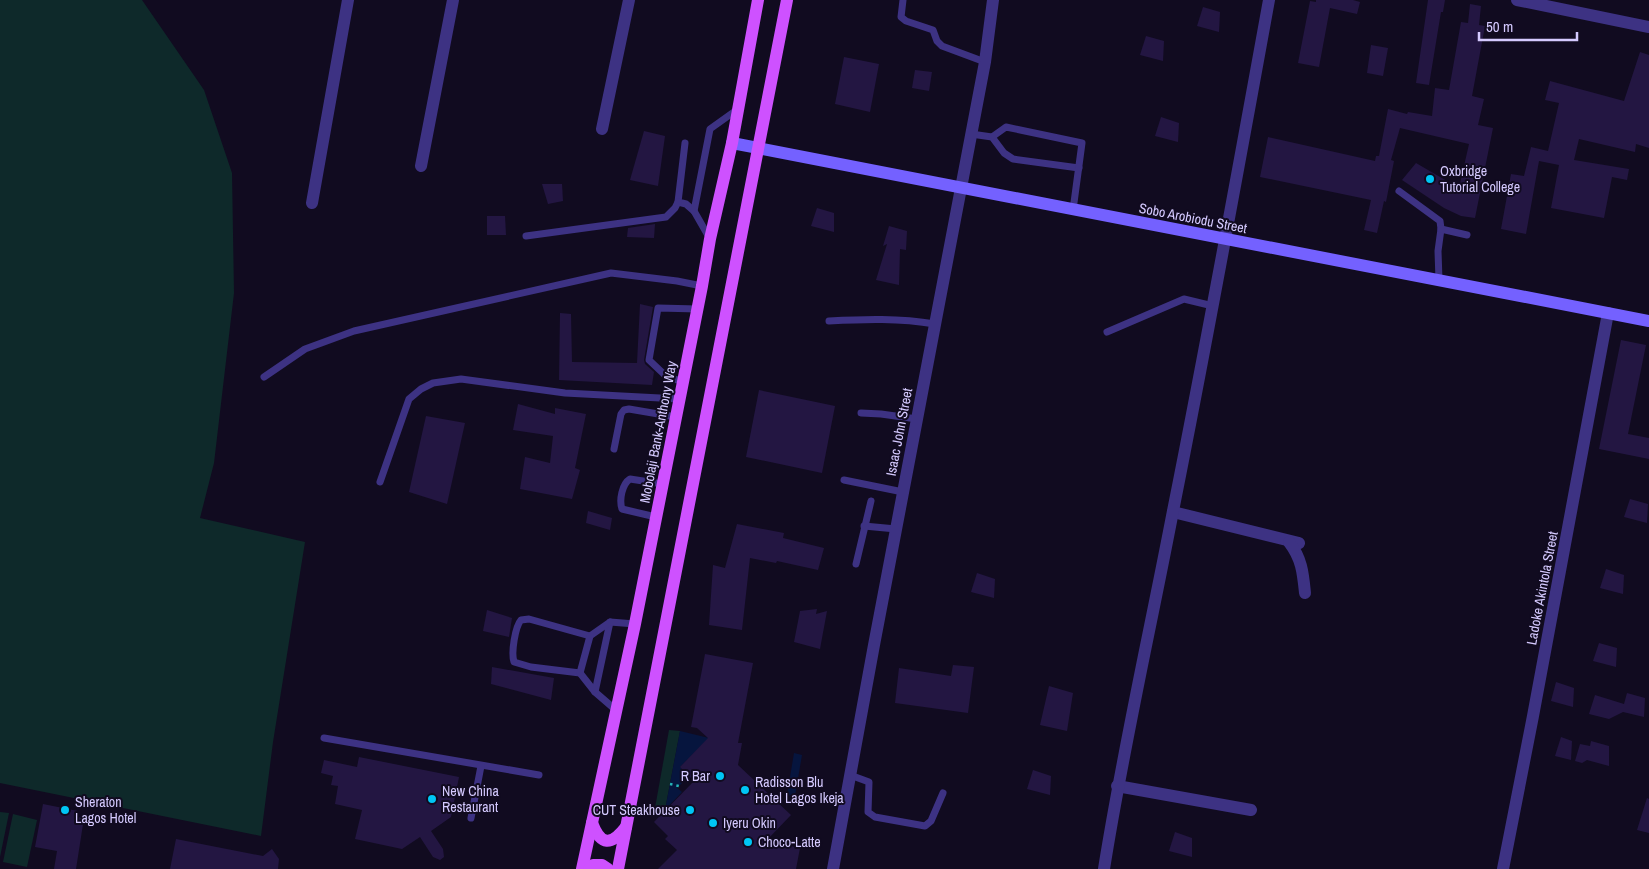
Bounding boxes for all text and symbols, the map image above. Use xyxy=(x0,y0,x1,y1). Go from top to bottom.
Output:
scale bar xyxy=(1479,10,1576,42)
text: 50 m xyxy=(1486,16,1513,37)
place label: Oxbridge Tutorial College xyxy=(1440,162,1520,196)
marker: Oxbridge Tutorial College xyxy=(1424,173,1436,185)
street label: Sobo Arobiodu Street xyxy=(1137,199,1249,237)
street label: Mobolaji Bank-Anthony Way xyxy=(635,359,681,505)
street label: Isaac John Street xyxy=(882,386,916,478)
street label: Ladoke Akintola Street xyxy=(1522,530,1562,646)
place label: R Bar xyxy=(681,767,710,785)
marker: R Bar xyxy=(714,770,726,782)
place label: Radisson Blu Hotel Lagos Ikeja xyxy=(755,773,844,807)
place label: New China Restaurant xyxy=(442,782,499,816)
marker: Radisson Blu Hotel Lagos Ikeja xyxy=(739,784,751,796)
place label: Sheraton Lagos Hotel xyxy=(75,793,136,827)
marker: New China Restaurant xyxy=(426,793,438,805)
place label: CUT Steakhouse xyxy=(593,801,680,819)
marker: Sheraton Lagos Hotel xyxy=(59,804,71,816)
marker: CUT Steakhouse xyxy=(684,804,696,816)
place label: Iyeru Okin xyxy=(723,814,776,832)
marker: Iyeru Okin xyxy=(707,817,719,829)
place label: Choco-Latte xyxy=(758,833,821,851)
marker: Choco-Latte xyxy=(742,836,754,848)

